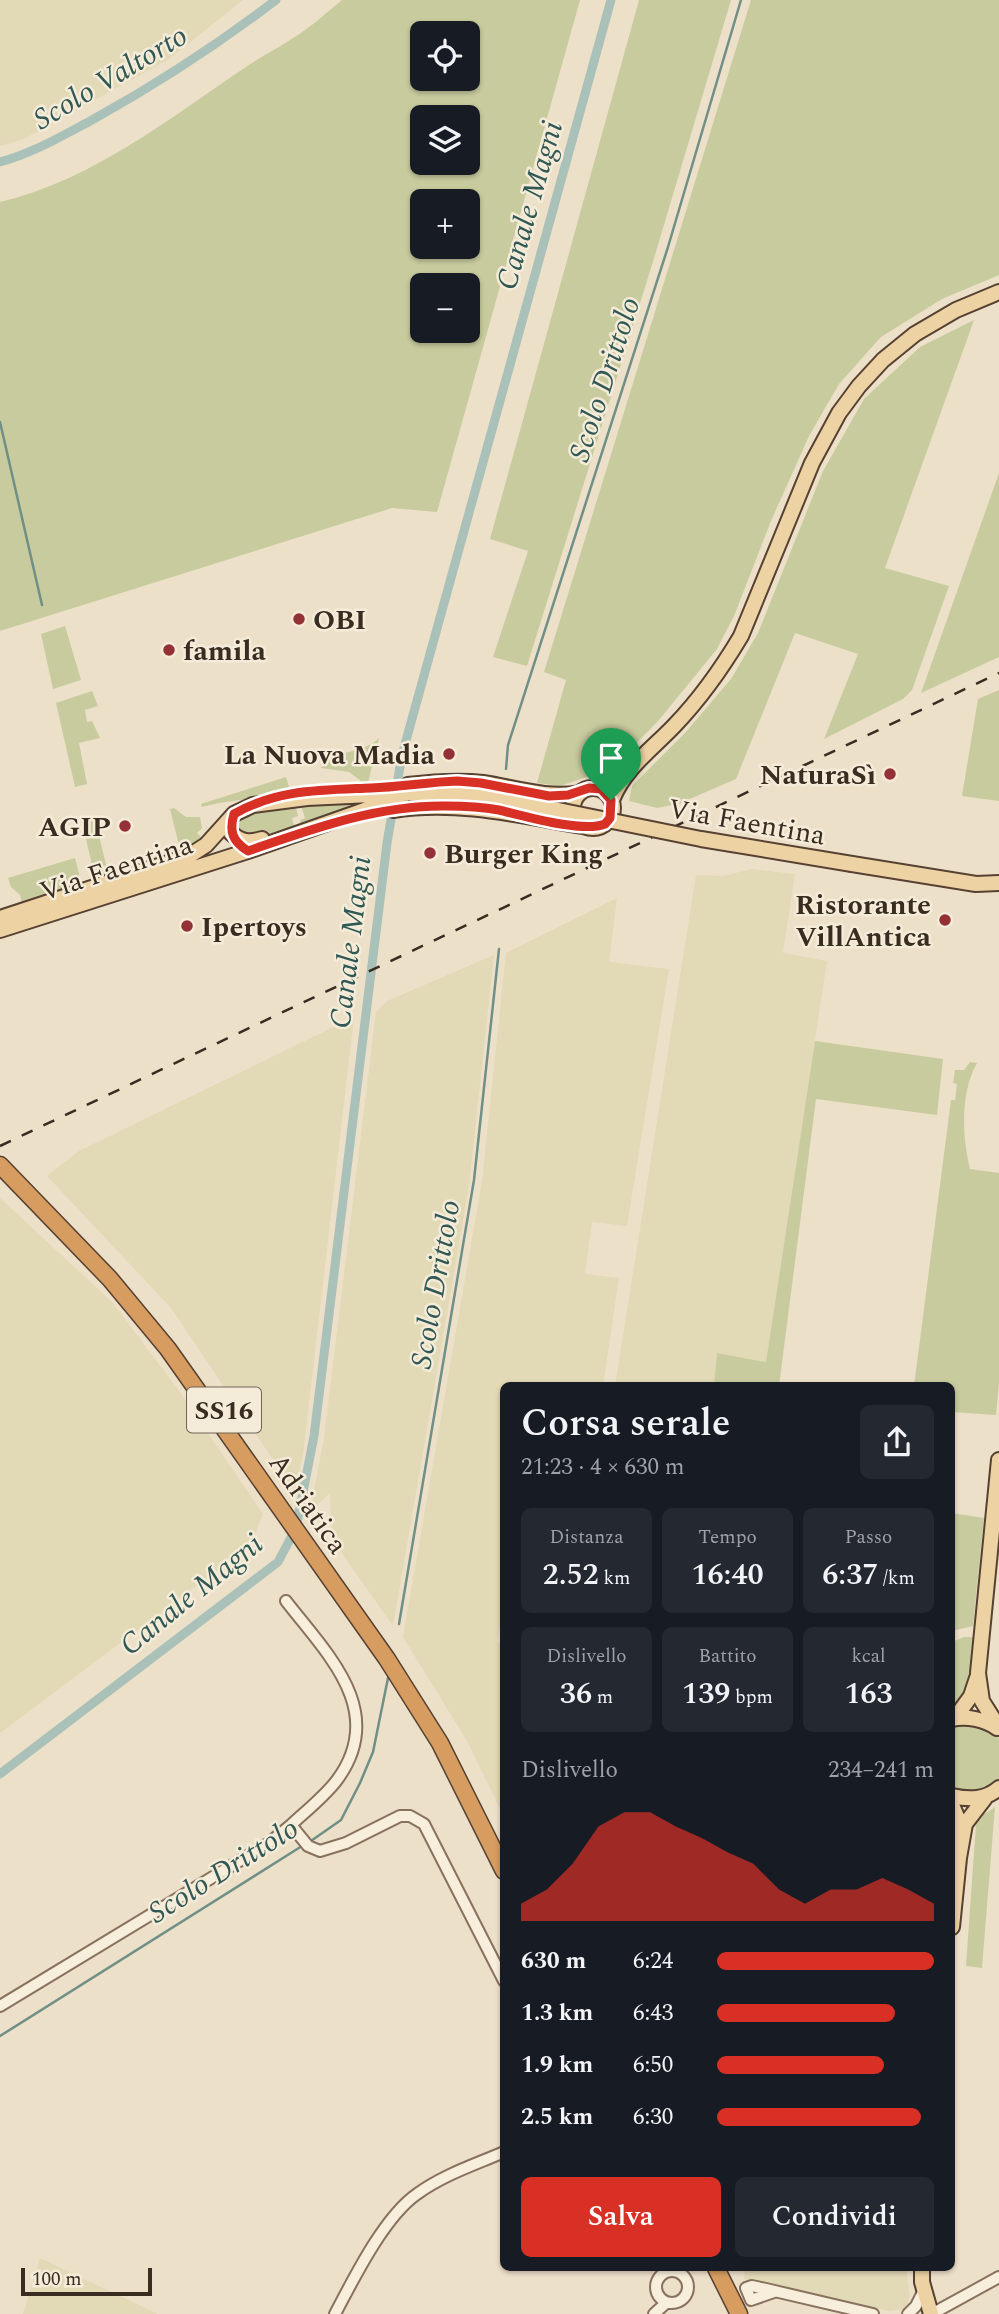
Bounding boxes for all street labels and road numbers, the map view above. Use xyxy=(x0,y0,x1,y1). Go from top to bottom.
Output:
street label: Via Faentina xyxy=(665,788,829,857)
street label: Via Faentina xyxy=(34,823,199,913)
road number: SS16 xyxy=(187,1387,261,1432)
street label: Adriatica xyxy=(257,1444,359,1564)

